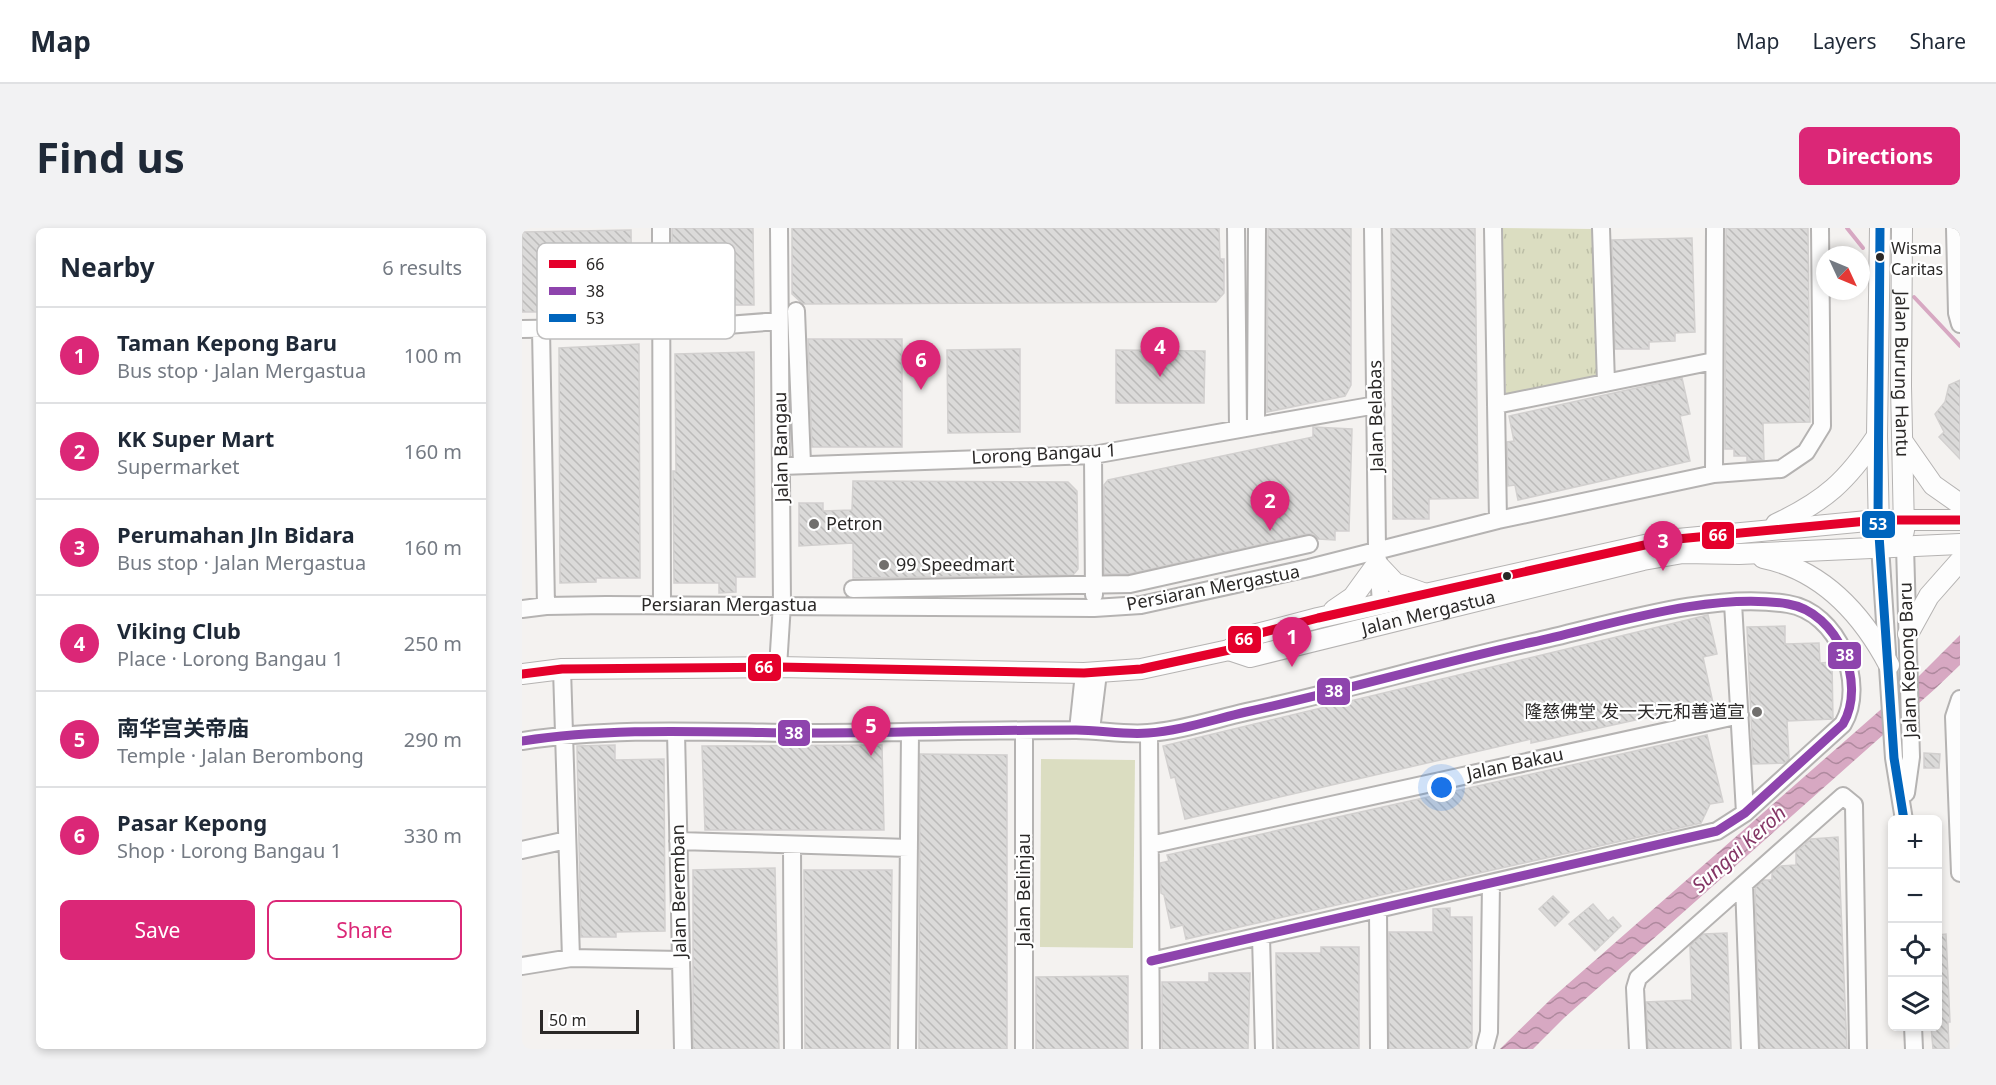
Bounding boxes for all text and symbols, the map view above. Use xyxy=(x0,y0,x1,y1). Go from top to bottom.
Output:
text: Map xyxy=(30,22,91,60)
text: Map xyxy=(1736,27,1780,55)
text: Layers xyxy=(1813,27,1877,55)
text: Share xyxy=(1910,27,1966,55)
button: Directions xyxy=(1799,127,1960,185)
text: Find us xyxy=(36,128,185,185)
place label: Wisma Caritas xyxy=(1891,237,1943,280)
legend xyxy=(537,243,735,339)
north arrow xyxy=(1816,246,1870,300)
text: Nearby xyxy=(60,249,155,285)
marker: Wisma Caritas xyxy=(1874,251,1886,263)
text: 66 xyxy=(586,253,604,275)
text: 6 results xyxy=(382,254,462,281)
text: 38 xyxy=(586,280,604,302)
street label: Jalan Burung Hantu xyxy=(1890,289,1915,457)
text: 53 xyxy=(586,307,604,329)
text: Taman Kepong Baru xyxy=(117,327,337,357)
pin: 4 xyxy=(1140,328,1180,377)
pin: 6 xyxy=(902,340,940,390)
text: 1 xyxy=(74,342,85,369)
text: 100 m xyxy=(404,342,462,369)
text: Bus stop · Jalan Mergastua xyxy=(117,357,366,384)
street label: Jalan Belabas xyxy=(1362,360,1388,474)
street label: Jalan Bangau xyxy=(767,391,793,505)
text: KK Super Mart xyxy=(117,423,274,453)
street label: Lorong Bangau 1 xyxy=(971,437,1117,469)
text: 2 xyxy=(74,438,85,465)
text: 160 m xyxy=(404,438,462,465)
text: Supermarket xyxy=(117,453,240,480)
pin: 2 xyxy=(1250,482,1290,531)
line badge: 53 xyxy=(1861,510,1896,539)
place label: Petron xyxy=(826,511,883,535)
text: 53 xyxy=(1869,513,1887,535)
marker: Petron xyxy=(807,517,821,531)
text: Perumahan Jln Bidara xyxy=(117,519,355,549)
line badge: 66 xyxy=(1701,521,1735,550)
pin: 3 xyxy=(1644,522,1682,571)
text: 66 xyxy=(1709,524,1727,546)
text: 3 xyxy=(74,534,85,561)
text: 160 m xyxy=(404,534,462,561)
text: Bus stop · Jalan Mergastua xyxy=(117,549,366,576)
place label: 99 Speedmart xyxy=(896,552,1015,576)
marker: 99 Speedmart xyxy=(877,558,891,572)
street label: Persiaran Mergastua xyxy=(1124,558,1302,616)
unlabelled marker xyxy=(1501,570,1513,582)
street label: Jalan Kepong Baru xyxy=(1892,582,1922,740)
street label: Jalan Mergastua xyxy=(1357,584,1498,641)
street label: Persiaran Mergastua xyxy=(641,592,817,616)
text: Viking Club xyxy=(117,615,241,645)
pin: 1 xyxy=(1272,618,1312,667)
line badge: 66 xyxy=(1227,625,1262,654)
text: 66 xyxy=(1235,628,1253,650)
text: 4 xyxy=(74,630,85,657)
text: 250 m xyxy=(404,630,462,657)
line badge: 38 xyxy=(1827,641,1862,670)
text: 38 xyxy=(1836,644,1854,666)
text: Place · Lorong Bangau 1 xyxy=(117,645,344,672)
line badge: 66 xyxy=(747,653,782,682)
text: 66 xyxy=(755,656,773,678)
line badge: 38 xyxy=(1316,677,1351,706)
text: 38 xyxy=(1325,680,1343,702)
place label: 隆慈佛堂 发一天元和善道宣 xyxy=(1524,699,1745,723)
marker: 隆慈佛堂 发一天元和善道宣 xyxy=(1750,705,1764,719)
pin: 5 xyxy=(852,706,890,756)
text: 南华宫关帝庙 xyxy=(117,712,249,742)
line badge: 38 xyxy=(777,719,811,747)
text: 38 xyxy=(785,722,803,744)
text: 5 xyxy=(74,726,85,753)
text: 290 m xyxy=(404,726,462,753)
street label: Jalan Bakau xyxy=(1462,741,1565,785)
text: Temple · Jalan Berombong xyxy=(117,742,364,769)
your location xyxy=(1427,773,1456,802)
water label: Sungai Keroh xyxy=(1686,799,1792,898)
text: Pasar Kepong xyxy=(117,807,267,837)
map controls xyxy=(1888,815,1942,1031)
button: + xyxy=(1888,815,1942,869)
text: 6 xyxy=(74,822,85,849)
text: 330 m xyxy=(404,822,462,849)
street label: Jalan Beremban xyxy=(665,824,691,960)
street label: Jalan Belinjau xyxy=(1011,833,1035,949)
text: Shop · Lorong Bangau 1 xyxy=(117,837,342,864)
button: − xyxy=(1888,869,1942,923)
button: Save xyxy=(60,900,255,960)
button: Share xyxy=(267,900,462,960)
button: locate xyxy=(1888,923,1942,977)
button: layers xyxy=(1888,977,1942,1031)
scale bar xyxy=(540,1007,639,1034)
text: 50 m xyxy=(549,1009,586,1031)

